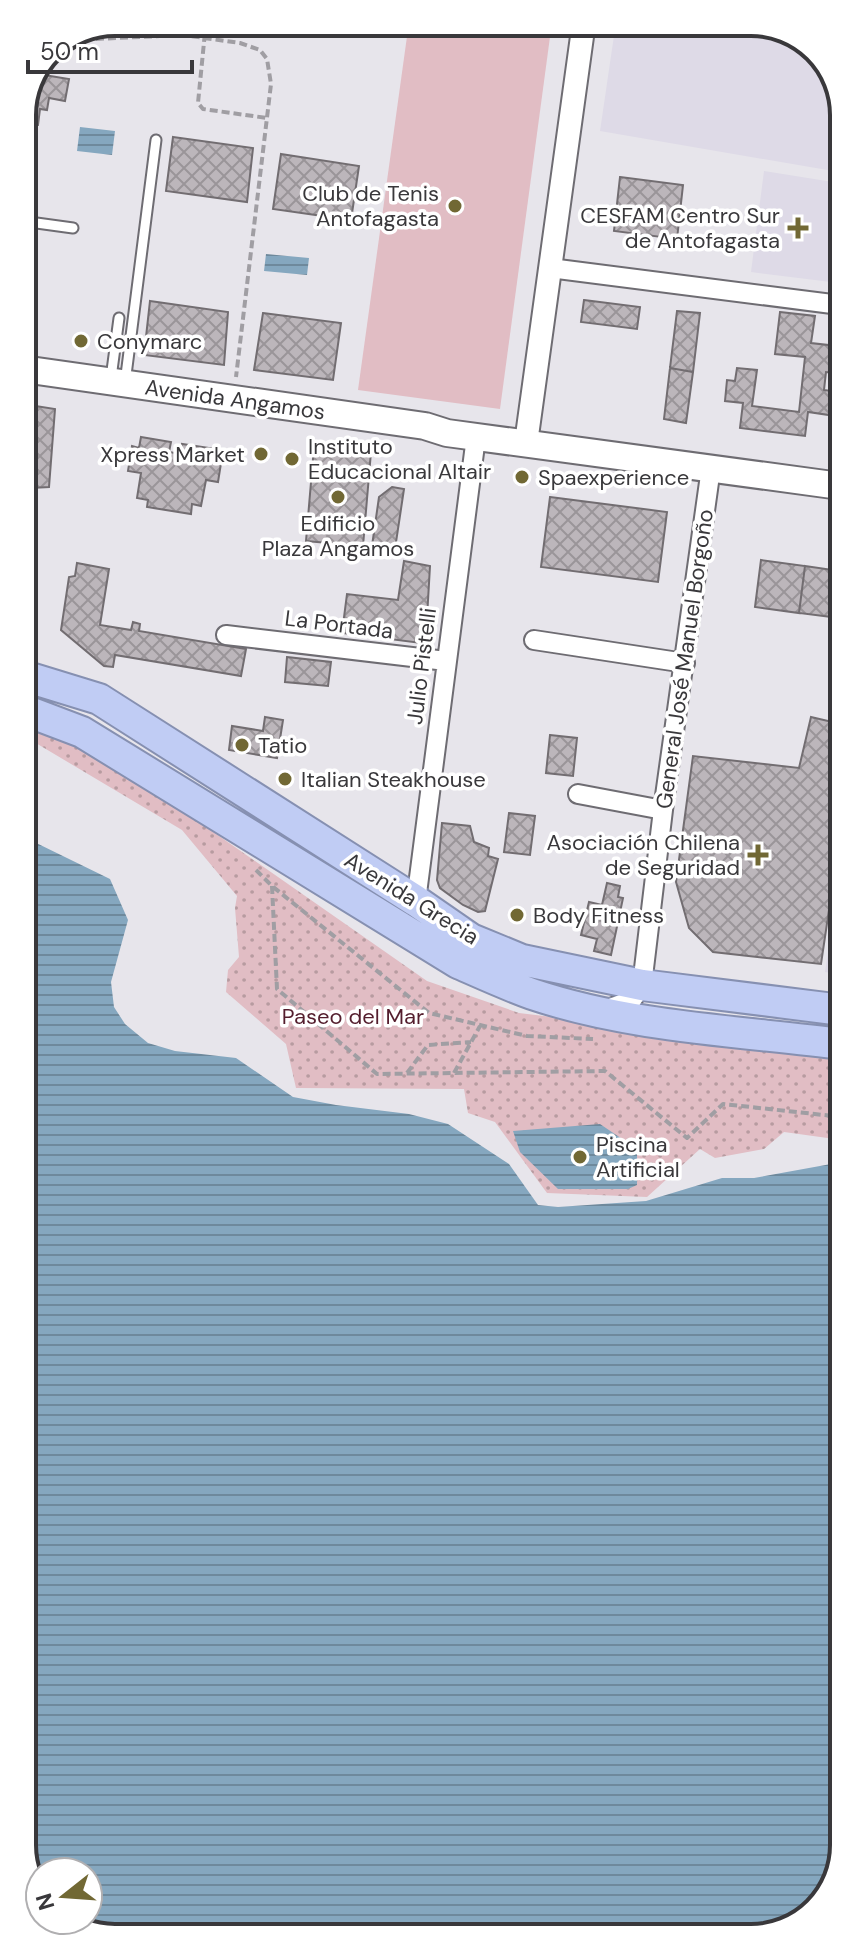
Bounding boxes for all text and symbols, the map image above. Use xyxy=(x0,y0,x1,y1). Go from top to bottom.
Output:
scale bar xyxy=(28,24,192,74)
text: 50 m xyxy=(40,36,99,67)
place label: Club de Tenis Antofagasta xyxy=(302,179,439,233)
marker: Club de Tenis Antofagasta xyxy=(446,197,464,215)
place label: CESFAM Centro Sur de Antofagasta xyxy=(580,201,780,255)
marker: CESFAM Centro Sur de Antofagasta xyxy=(787,217,809,239)
place label: Conymarc xyxy=(97,327,202,356)
marker: Conymarc xyxy=(72,332,90,350)
street label: Avenida Angamos xyxy=(143,372,327,427)
place label: Instituto Educacional Altair xyxy=(308,432,491,486)
place label: Xpress Market xyxy=(100,440,245,469)
marker: Xpress Market xyxy=(252,445,270,463)
marker: Instituto Educacional Altair xyxy=(283,450,301,468)
place label: Spaexperience xyxy=(538,463,689,492)
marker: Spaexperience xyxy=(513,468,531,486)
marker: Edificio Plaza Angamos xyxy=(329,488,347,506)
street label: General José Manuel Borgoño xyxy=(649,507,720,811)
place label: Edificio Plaza Angamos xyxy=(262,509,414,563)
street label: La Portada xyxy=(283,603,395,646)
street label: Julio Pistelli xyxy=(400,606,443,726)
place label: Tatio xyxy=(258,731,307,760)
marker: Tatio xyxy=(233,736,251,754)
place label: Italian Steakhouse xyxy=(301,765,486,794)
marker: Italian Steakhouse xyxy=(276,770,294,788)
place label: Asociación Chilena de Seguridad xyxy=(546,828,740,882)
marker: Asociación Chilena de Seguridad xyxy=(747,844,769,866)
street label: Avenida Grecia xyxy=(339,846,484,951)
place label: Body Fitness xyxy=(533,901,664,930)
marker: Body Fitness xyxy=(508,906,526,924)
park label: Paseo del Mar xyxy=(282,1002,424,1031)
place label: Piscina Artificial xyxy=(596,1130,680,1184)
marker: Piscina Artificial xyxy=(571,1148,589,1166)
north arrow xyxy=(24,1856,104,1936)
text: N xyxy=(29,1890,62,1914)

